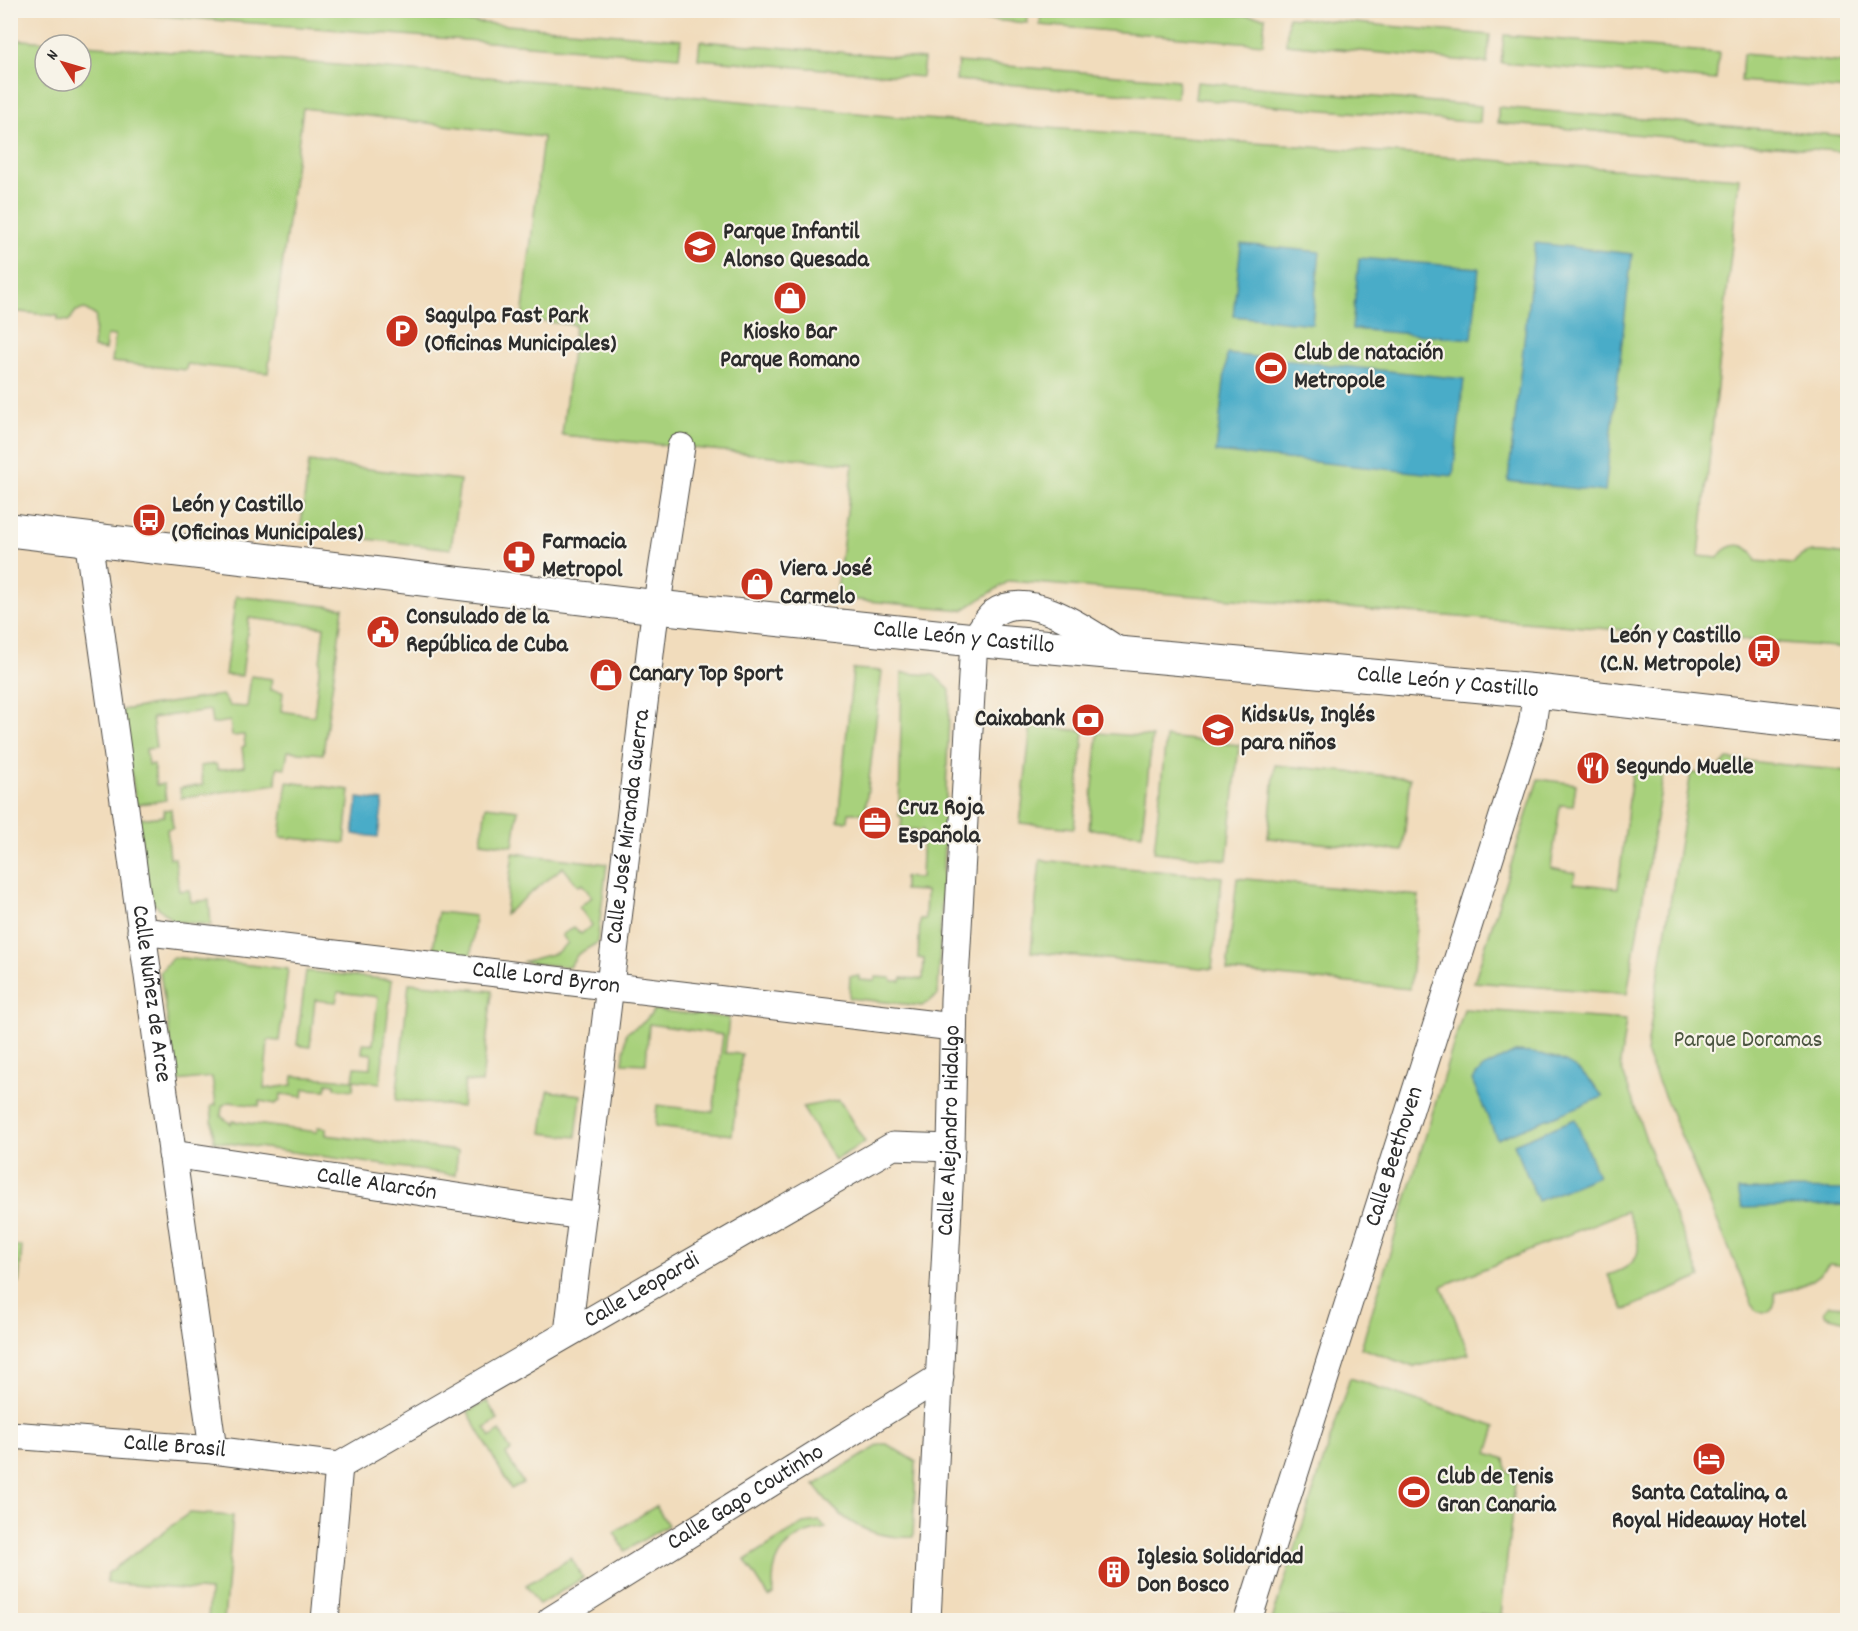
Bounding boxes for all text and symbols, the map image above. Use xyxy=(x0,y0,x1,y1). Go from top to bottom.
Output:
north arrow xyxy=(33,33,93,93)
text: N xyxy=(41,45,65,66)
place label: Parque Infantil Alonso Quesada xyxy=(723,216,869,278)
school or university icon: Parque Infantil Alonso Quesada xyxy=(682,229,718,265)
shop icon: Kiosko Bar Parque Romano xyxy=(772,280,808,316)
place label: Sagulpa Fast Park (Oficinas Municipales) xyxy=(425,300,616,362)
parking icon: Sagulpa Fast Park (Oficinas Municipales) xyxy=(384,313,420,349)
place label: Kiosko Bar Parque Romano xyxy=(720,316,860,378)
place label: Club de natación Metropole xyxy=(1294,337,1443,399)
sports icon: Club de natación Metropole xyxy=(1253,350,1289,386)
place label: León y Castillo (Oficinas Municipales) xyxy=(172,489,363,551)
bus stop icon: León y Castillo (Oficinas Municipales) xyxy=(131,502,167,538)
place label: Farmacia Metropol xyxy=(542,526,627,588)
pharmacy icon: Farmacia Metropol xyxy=(501,539,537,575)
place label: Viera José Carmelo xyxy=(780,553,872,615)
shop icon: Viera José Carmelo xyxy=(739,566,775,602)
place label: Consulado de la República de Cuba xyxy=(406,601,568,663)
street label: Calle León y Castillo xyxy=(871,613,1056,664)
public building icon: Consulado de la República de Cuba xyxy=(365,614,401,650)
place label: León y Castillo (C.N. Metropole) xyxy=(1601,620,1741,682)
bus stop icon: León y Castillo (C.N. Metropole) xyxy=(1746,633,1782,669)
shop icon: Canary Top Sport xyxy=(588,657,624,693)
place label: Canary Top Sport xyxy=(629,658,783,692)
street label: Calle León y Castillo xyxy=(1356,658,1540,708)
place label: Kids&Us, Inglés para niños xyxy=(1241,699,1375,761)
bank icon: Caixabank xyxy=(1070,702,1106,738)
place label: Caixabank xyxy=(975,703,1065,737)
street label: Calle José Miranda Guerra xyxy=(598,707,660,946)
school or university icon: Kids&Us, Inglés para niños xyxy=(1200,712,1236,748)
restaurant icon: Segundo Muelle xyxy=(1575,750,1611,786)
place label: Segundo Muelle xyxy=(1616,751,1754,785)
place label: Cruz Roja Española xyxy=(898,792,984,854)
office icon: Cruz Roja Española xyxy=(857,805,893,841)
street label: Calle Núñez de Arce xyxy=(121,903,179,1085)
street label: Calle Lord Byron xyxy=(470,953,622,1005)
park label: Parque Doramas xyxy=(1673,1024,1823,1058)
street label: Calle Alejandro Hidalgo xyxy=(930,1025,970,1237)
street label: Calle Beethoven xyxy=(1357,1082,1433,1231)
street label: Calle Alarcón xyxy=(314,1159,439,1211)
street label: Calle Leopardi xyxy=(578,1244,706,1338)
street label: Calle Brasil xyxy=(122,1426,228,1468)
street label: Calle Gago Coutinho xyxy=(661,1436,831,1560)
hotel icon: Santa Catalina, a Royal Hideaway Hotel xyxy=(1691,1441,1727,1477)
place label: Club de Tenis Gran Canaria xyxy=(1437,1461,1557,1523)
sports icon: Club de Tenis Gran Canaria xyxy=(1396,1474,1432,1510)
place label: Santa Catalina, a Royal Hideaway Hotel xyxy=(1612,1477,1806,1539)
place label: Iglesia Solidaridad Don Bosco xyxy=(1137,1541,1303,1603)
building icon: Iglesia Solidaridad Don Bosco xyxy=(1096,1554,1132,1590)

